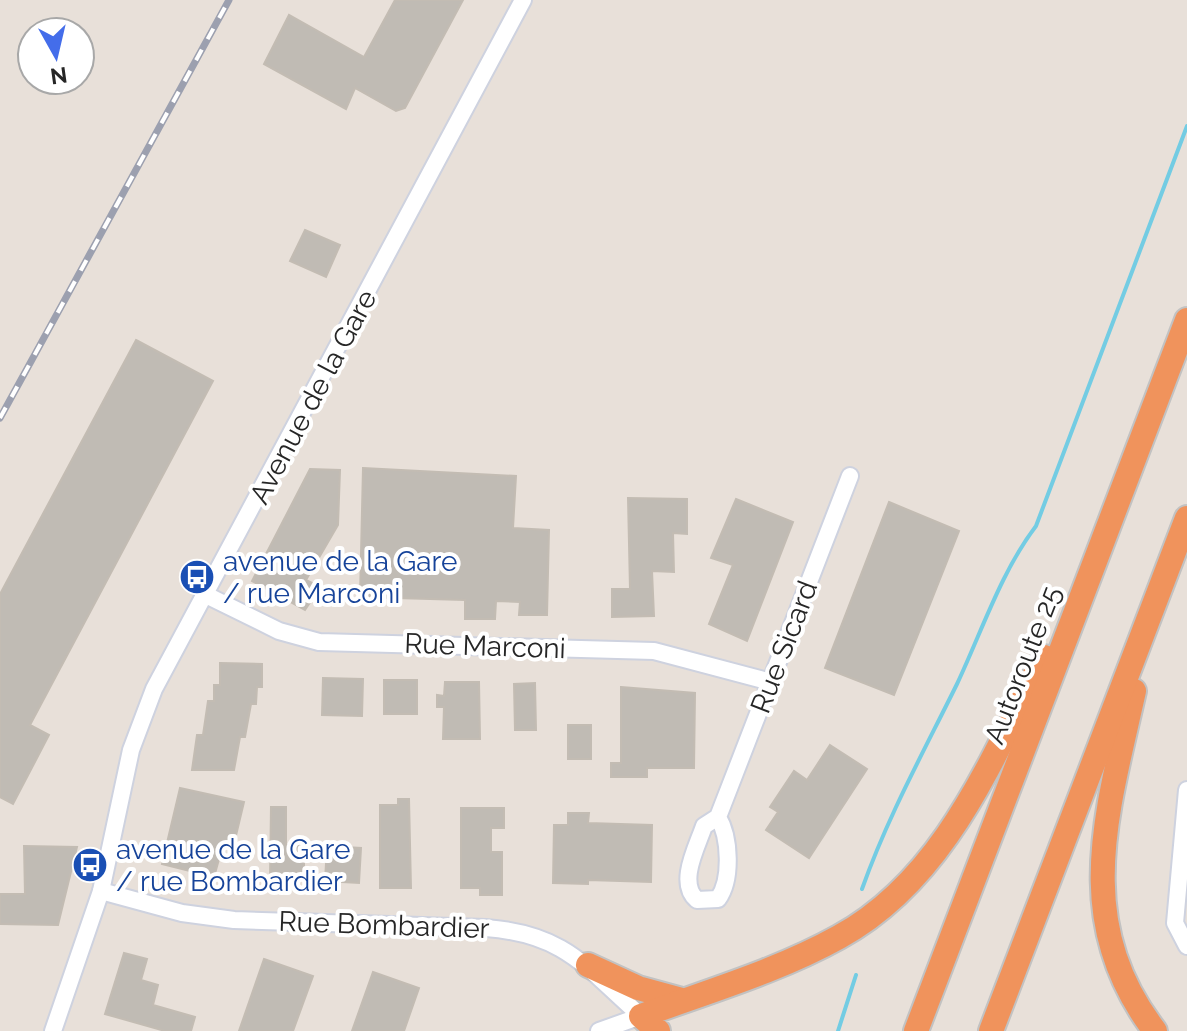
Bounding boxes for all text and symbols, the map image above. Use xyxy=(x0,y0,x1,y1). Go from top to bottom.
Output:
north arrow xyxy=(16,16,96,96)
text: N xyxy=(49,62,69,90)
street label: Avenue de la Gare xyxy=(243,284,383,510)
place label: avenue de la Gare / rue Marconi xyxy=(223,545,457,610)
bus stop icon: avenue de la Gare / rue Marconi xyxy=(178,558,216,596)
street label: Rue Sicard xyxy=(744,576,824,718)
street label: Autoroute 25 xyxy=(978,581,1068,749)
street label: Rue Marconi xyxy=(404,627,566,665)
place label: avenue de la Gare / rue Bombardier xyxy=(116,833,350,898)
bus stop icon: avenue de la Gare / rue Bombardier xyxy=(71,846,109,884)
street label: Rue Bombardier xyxy=(278,905,490,945)

